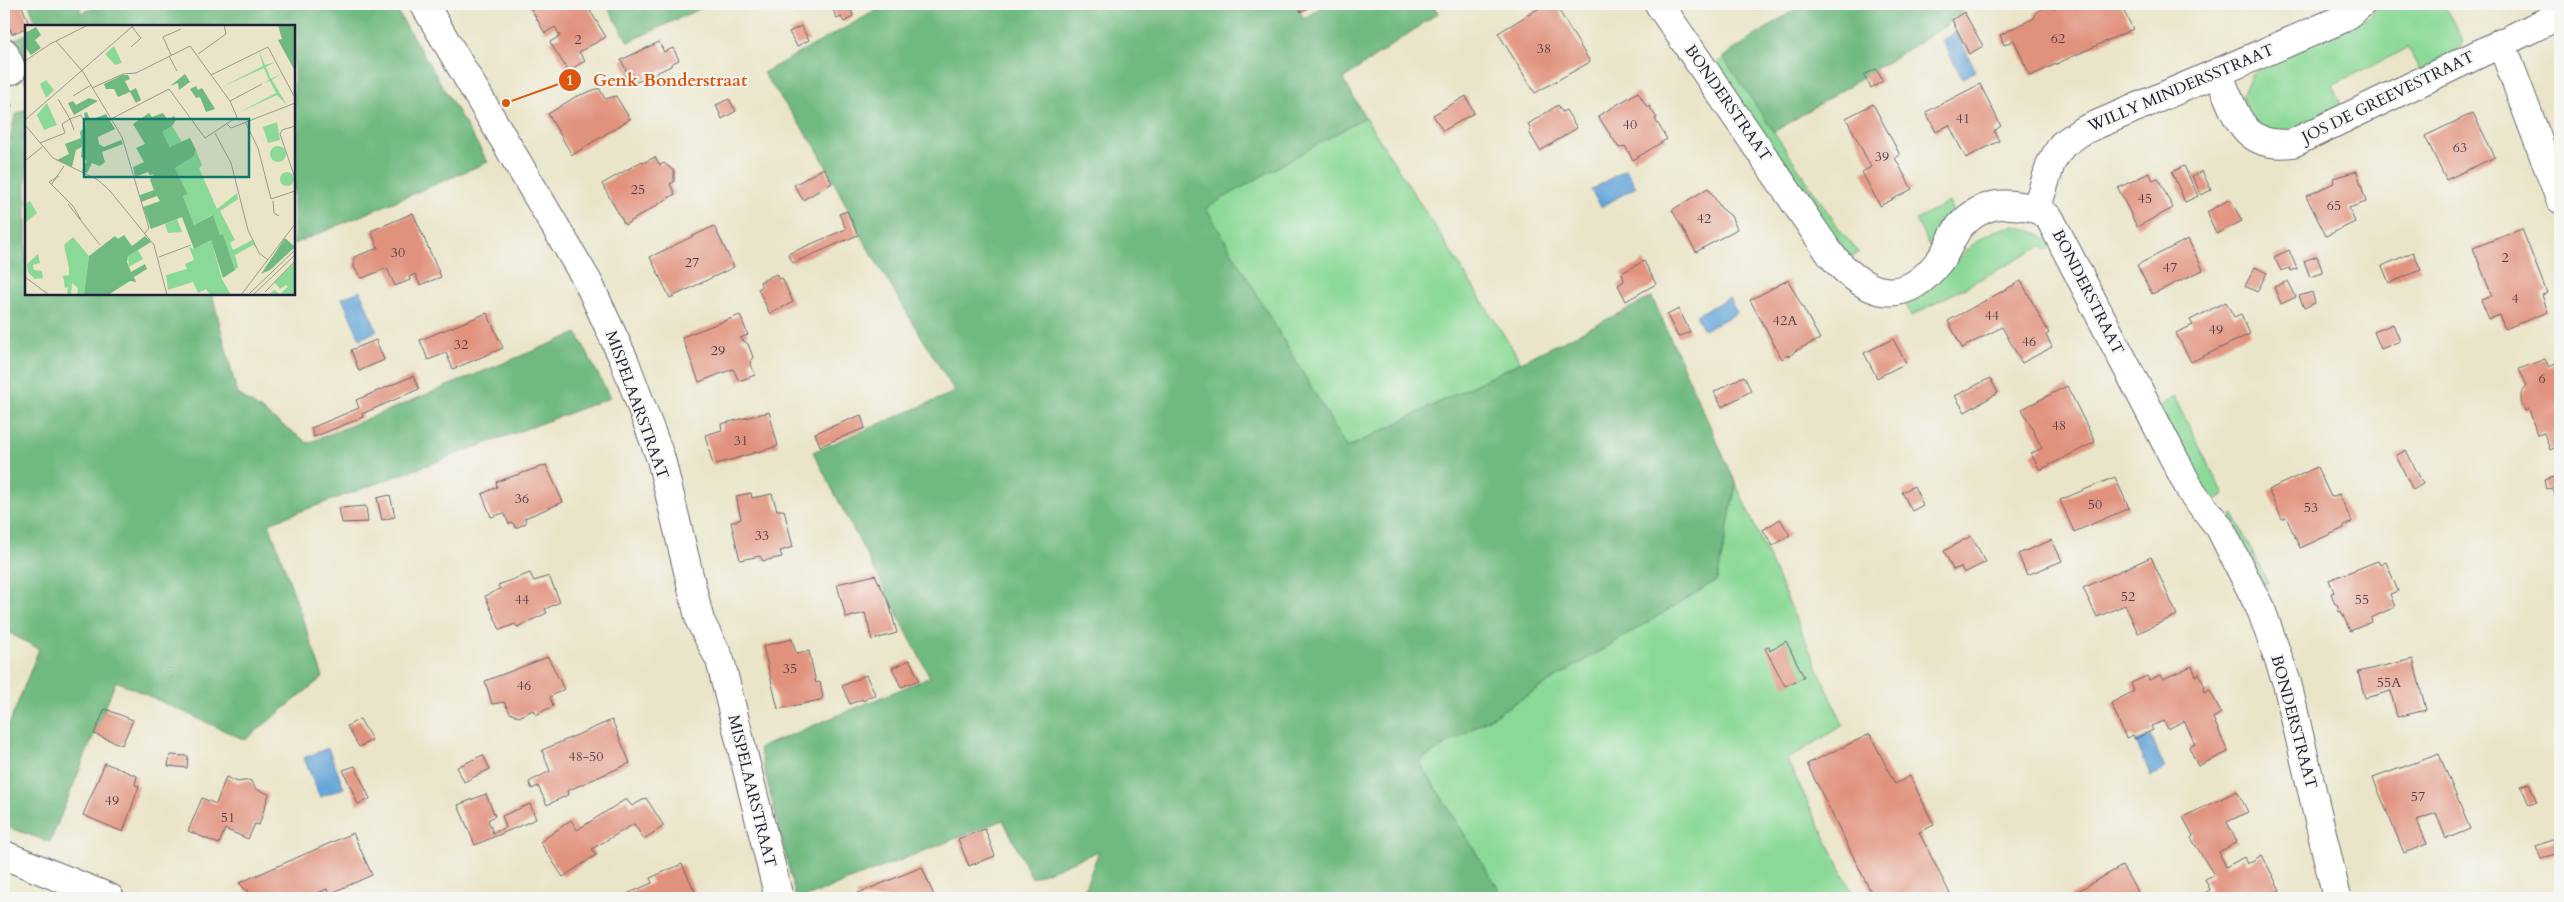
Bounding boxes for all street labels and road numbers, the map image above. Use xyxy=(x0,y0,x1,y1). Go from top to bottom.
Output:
street label: WILLY MINDERSSTRAAT xyxy=(2084,39,2278,138)
street label: BONDERSTRAAT xyxy=(1680,40,1777,166)
street label: JOS DE GREEVESTRAAT xyxy=(2296,46,2478,149)
street label: BONDERSTRAAT xyxy=(2047,226,2129,359)
street label: MISPELAARSTRAAT xyxy=(600,328,674,483)
street label: BONDERSTRAAT xyxy=(2266,653,2323,792)
street label: MISPELAARSTRAAT xyxy=(722,712,782,870)

